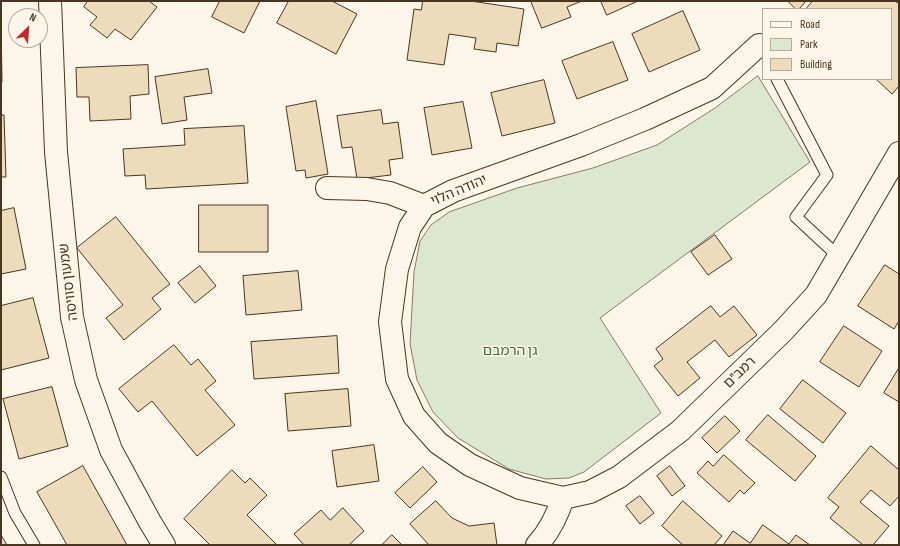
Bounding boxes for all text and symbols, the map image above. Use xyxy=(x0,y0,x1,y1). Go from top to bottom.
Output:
north arrow xyxy=(8,8,48,48)
legend xyxy=(762,8,892,80)
text: N xyxy=(27,10,38,25)
text: Road xyxy=(800,17,820,32)
text: Park xyxy=(800,37,818,52)
text: Building xyxy=(800,57,832,72)
street label: יהודה הלוי xyxy=(428,172,490,210)
street label: שמעון סוויסה xyxy=(56,242,82,322)
park label: גן הרמבם xyxy=(483,343,537,359)
street label: רמב"ם xyxy=(720,354,760,392)

